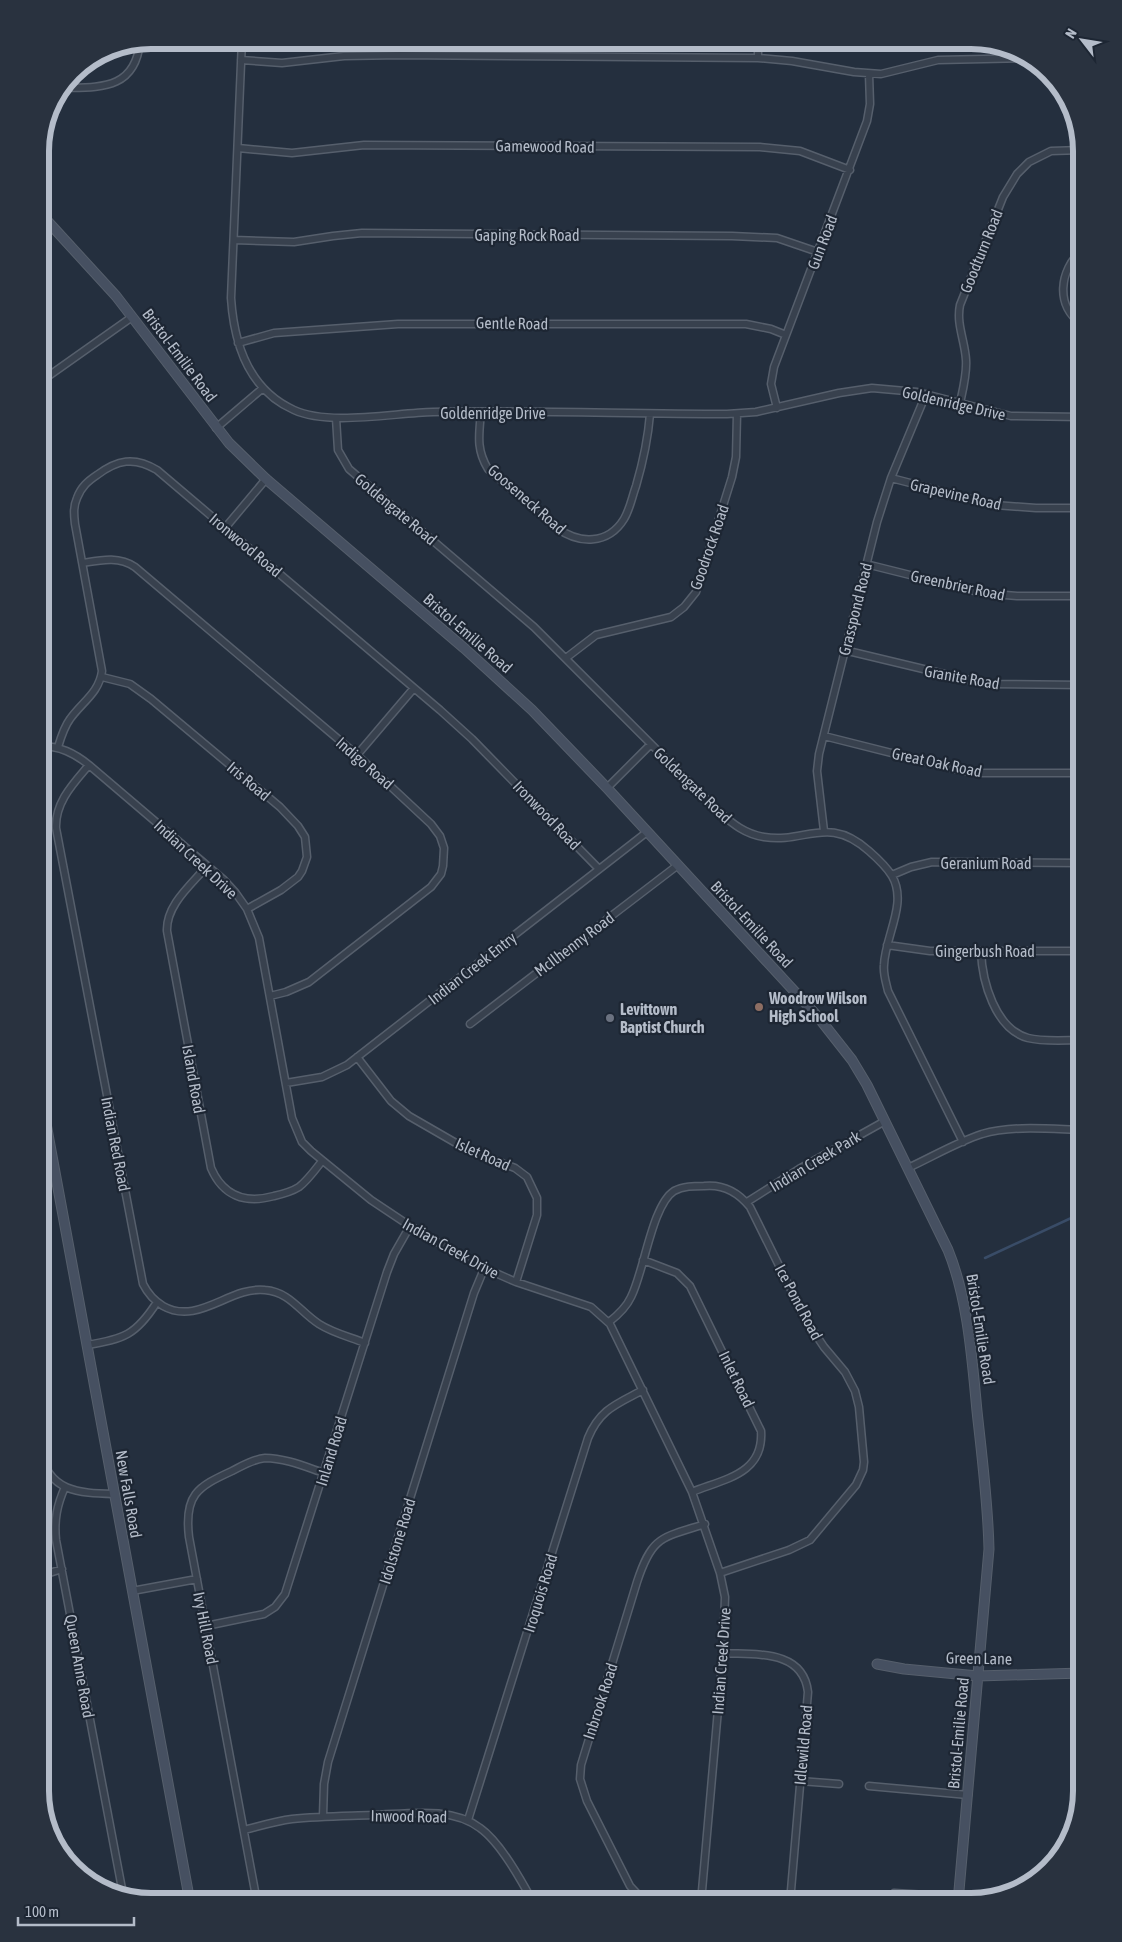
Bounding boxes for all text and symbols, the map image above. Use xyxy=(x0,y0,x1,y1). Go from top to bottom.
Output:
north arrow xyxy=(1057,15,1107,65)
text: N xyxy=(1062,26,1080,41)
street label: Gamewood Road xyxy=(495,136,595,156)
street label: Goodturn Road xyxy=(956,207,1006,295)
street label: Gun Road xyxy=(803,212,841,272)
street label: Gaping Rock Road xyxy=(474,226,580,245)
street label: Bristol-Emilie Road xyxy=(139,305,221,405)
street label: Gentle Road xyxy=(476,313,548,333)
street label: Goldenridge Drive xyxy=(900,382,1008,425)
street label: Goldenridge Drive xyxy=(440,404,546,423)
street label: Gooseneck Road xyxy=(484,460,570,538)
street label: Goldengate Road xyxy=(351,470,441,549)
street label: Grapevine Road xyxy=(908,475,1003,514)
street label: Goodrock Road xyxy=(686,502,732,592)
street label: Ironwood Road xyxy=(206,510,286,580)
street label: Grasspond Road xyxy=(835,561,876,657)
street label: Greenbrier Road xyxy=(909,566,1007,604)
street label: Bristol-Emilie Road xyxy=(420,590,516,676)
street label: Granite Road xyxy=(923,662,1001,692)
street label: Indigo Road xyxy=(332,733,397,793)
street label: Goldengate Road xyxy=(650,743,736,827)
street label: Great Oak Road xyxy=(890,744,984,780)
street label: Iris Road xyxy=(224,758,274,804)
street label: Ironwood Road xyxy=(510,777,584,853)
street label: Indian Creek Drive xyxy=(151,816,241,902)
street label: Geranium Road xyxy=(940,854,1032,872)
street label: Bristol-Emilie Road xyxy=(707,877,797,971)
street label: McIlhenny Road xyxy=(531,908,618,981)
street label: Indian Creek Entry xyxy=(424,928,520,1009)
street label: Gingerbush Road xyxy=(935,942,1035,961)
place label: Woodrow Wilson High School xyxy=(768,989,867,1025)
place label: Levittown Baptist Church xyxy=(620,1000,705,1036)
marker: Woodrow Wilson High School xyxy=(753,1001,765,1013)
marker: Levittown Baptist Church xyxy=(604,1012,616,1024)
street label: Island Road xyxy=(179,1043,209,1115)
street label: Indian Red Road xyxy=(98,1095,134,1193)
street label: Indian Creek Park xyxy=(766,1127,864,1195)
street label: Islet Road xyxy=(453,1134,513,1174)
street label: Indian Creek Drive xyxy=(400,1214,502,1282)
street label: Ice Pond Road xyxy=(772,1261,826,1343)
street label: Bristol-Emilie Road xyxy=(963,1272,999,1386)
street label: Inlet Road xyxy=(716,1348,758,1410)
street label: Inland Road xyxy=(312,1414,350,1488)
street label: New Falls Road xyxy=(112,1449,146,1539)
street label: Idolstone Road xyxy=(375,1496,419,1586)
street label: Iroquois Road xyxy=(520,1552,561,1635)
street label: Ivy Hill Road xyxy=(189,1590,222,1666)
street label: Indian Creek Drive xyxy=(708,1607,734,1715)
street label: Queen Anne Road xyxy=(62,1613,98,1719)
street label: Green Lane xyxy=(946,1648,1012,1668)
street label: Inbrook Road xyxy=(579,1661,621,1741)
street label: Bristol-Emilie Road xyxy=(944,1677,972,1789)
street label: Idlewild Road xyxy=(791,1704,815,1786)
street label: Inwood Road xyxy=(371,1806,447,1826)
scale bar xyxy=(18,1894,134,1926)
text: 100 m xyxy=(25,1903,59,1920)

